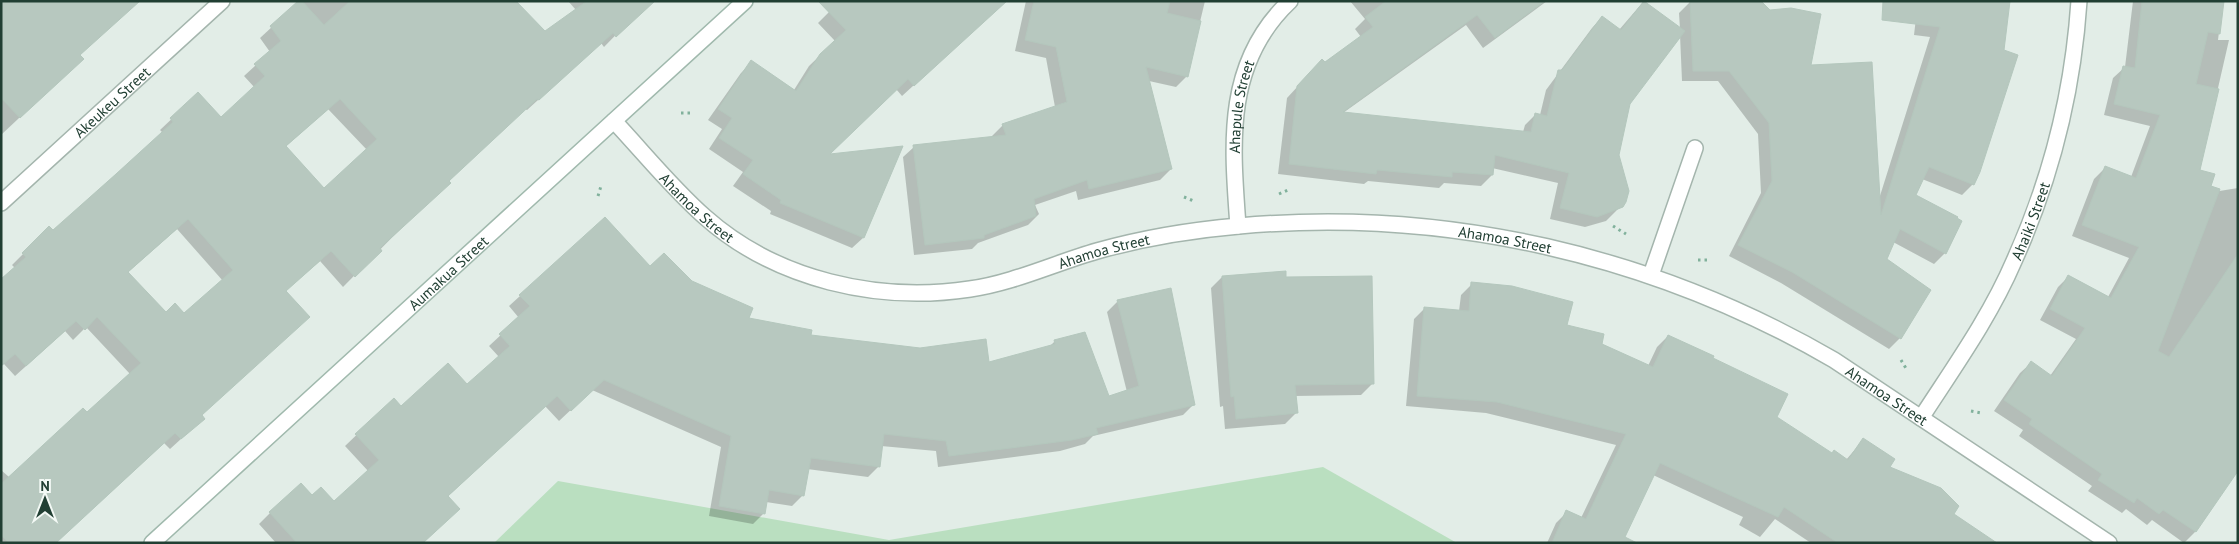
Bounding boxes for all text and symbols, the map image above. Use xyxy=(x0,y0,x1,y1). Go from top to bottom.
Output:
street label: Ahapule Street xyxy=(1225,57,1258,154)
street label: Akeukeu Street xyxy=(70,62,154,141)
street label: Ahamoa Street xyxy=(656,169,738,246)
street label: Ahaiki Street xyxy=(2006,179,2053,263)
street label: Ahamoa Street xyxy=(1457,221,1554,257)
street label: Ahamoa Street xyxy=(1055,229,1151,273)
street label: Aumakua Street xyxy=(404,231,492,314)
street label: Ahamoa Street xyxy=(1842,361,1932,429)
north arrow xyxy=(20,474,70,524)
text: N xyxy=(40,477,50,495)

